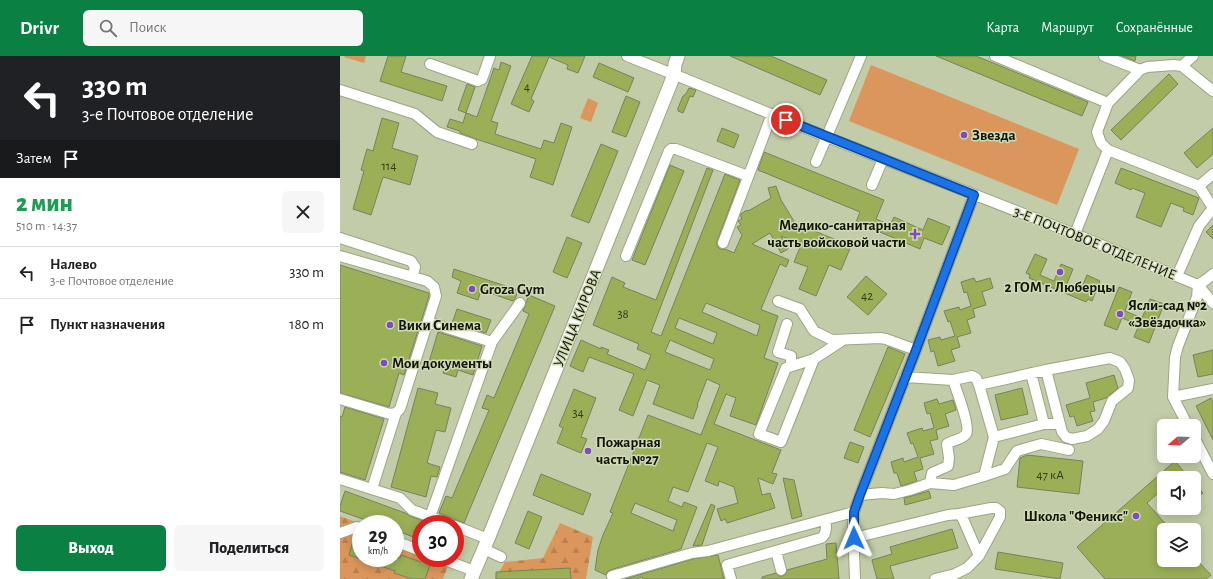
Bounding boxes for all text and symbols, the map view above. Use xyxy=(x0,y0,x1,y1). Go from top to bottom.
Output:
search box xyxy=(83,10,363,46)
icon: search xyxy=(97,17,119,39)
text: Drivr xyxy=(20,19,59,38)
text: Поиск xyxy=(129,20,167,35)
text: Карта xyxy=(986,21,1019,35)
text: Маршрут xyxy=(1041,21,1094,35)
text: Сохранённые xyxy=(1116,21,1193,35)
icon: left xyxy=(16,72,68,124)
text: 330 m xyxy=(82,73,148,101)
house number: 4 xyxy=(524,81,530,94)
pin xyxy=(769,103,803,137)
text: 3-е Почтовое отделение xyxy=(82,106,253,124)
icon: arrive xyxy=(775,109,797,131)
place label: Звезда xyxy=(972,128,1016,143)
marker: Звезда xyxy=(959,130,969,140)
icon: arrive xyxy=(60,148,82,170)
text: Затем xyxy=(16,151,52,166)
house number: 114 xyxy=(381,160,397,173)
button: close xyxy=(282,191,324,233)
text: 2 мин xyxy=(16,192,73,216)
street label: 3-Е ПОЧТОВОЕ ОТДЕЛЕНИЕ xyxy=(1011,204,1178,283)
place label: Медико-санитарная часть войсковой части xyxy=(768,218,906,250)
text: 510 m · 14:37 xyxy=(16,220,77,233)
marker: Медико-санитарная часть войсковой части xyxy=(909,228,921,240)
text: Налево xyxy=(50,257,97,272)
icon: left xyxy=(16,262,38,284)
text: 330 m xyxy=(289,265,324,280)
street label: УЛИЦА КИРОВА xyxy=(551,267,604,369)
marker: 2 ГОМ г. Люберцы xyxy=(1055,267,1065,277)
text: 3-е Почтовое отделение xyxy=(50,275,174,288)
place label: 2 ГОМ г. Люберцы xyxy=(1004,280,1116,295)
place label: Groza Gym xyxy=(480,282,545,297)
marker: Groza Gym xyxy=(467,284,477,294)
house number: 42 xyxy=(861,290,873,303)
place label: Ясли-сад №2 «Звёздочка» xyxy=(1128,298,1207,330)
house number: 38 xyxy=(617,308,629,321)
marker: Ясли-сад №2 «Звёздочка» xyxy=(1115,309,1125,319)
icon: arrive xyxy=(16,314,38,336)
text: Пункт назначения xyxy=(50,317,165,332)
text: 180 m xyxy=(289,317,324,332)
place label: Вики Синема xyxy=(398,318,481,333)
marker: Вики Синема xyxy=(385,320,395,330)
place label: Мои документы xyxy=(392,356,492,371)
marker: Мои документы xyxy=(379,358,389,368)
house number: 34 xyxy=(572,407,584,420)
north arrow xyxy=(1157,419,1201,463)
map controls xyxy=(1157,419,1201,567)
place label: Пожарная часть №27 xyxy=(596,435,661,467)
marker: Пожарная часть №27 xyxy=(583,446,593,456)
house number: 47 кА xyxy=(1036,469,1064,482)
button: sound xyxy=(1157,471,1201,515)
place label: Школа "Феникс" xyxy=(1024,509,1128,524)
marker: Школа "Феникс" xyxy=(1131,511,1141,521)
speed limit sign: 30 xyxy=(412,515,464,567)
position arrow xyxy=(833,517,875,559)
button: layers xyxy=(1157,523,1201,567)
button: Выход xyxy=(16,525,166,571)
button: Поделиться xyxy=(174,525,324,571)
text: 29 xyxy=(368,526,388,546)
text: km/h xyxy=(368,546,388,556)

